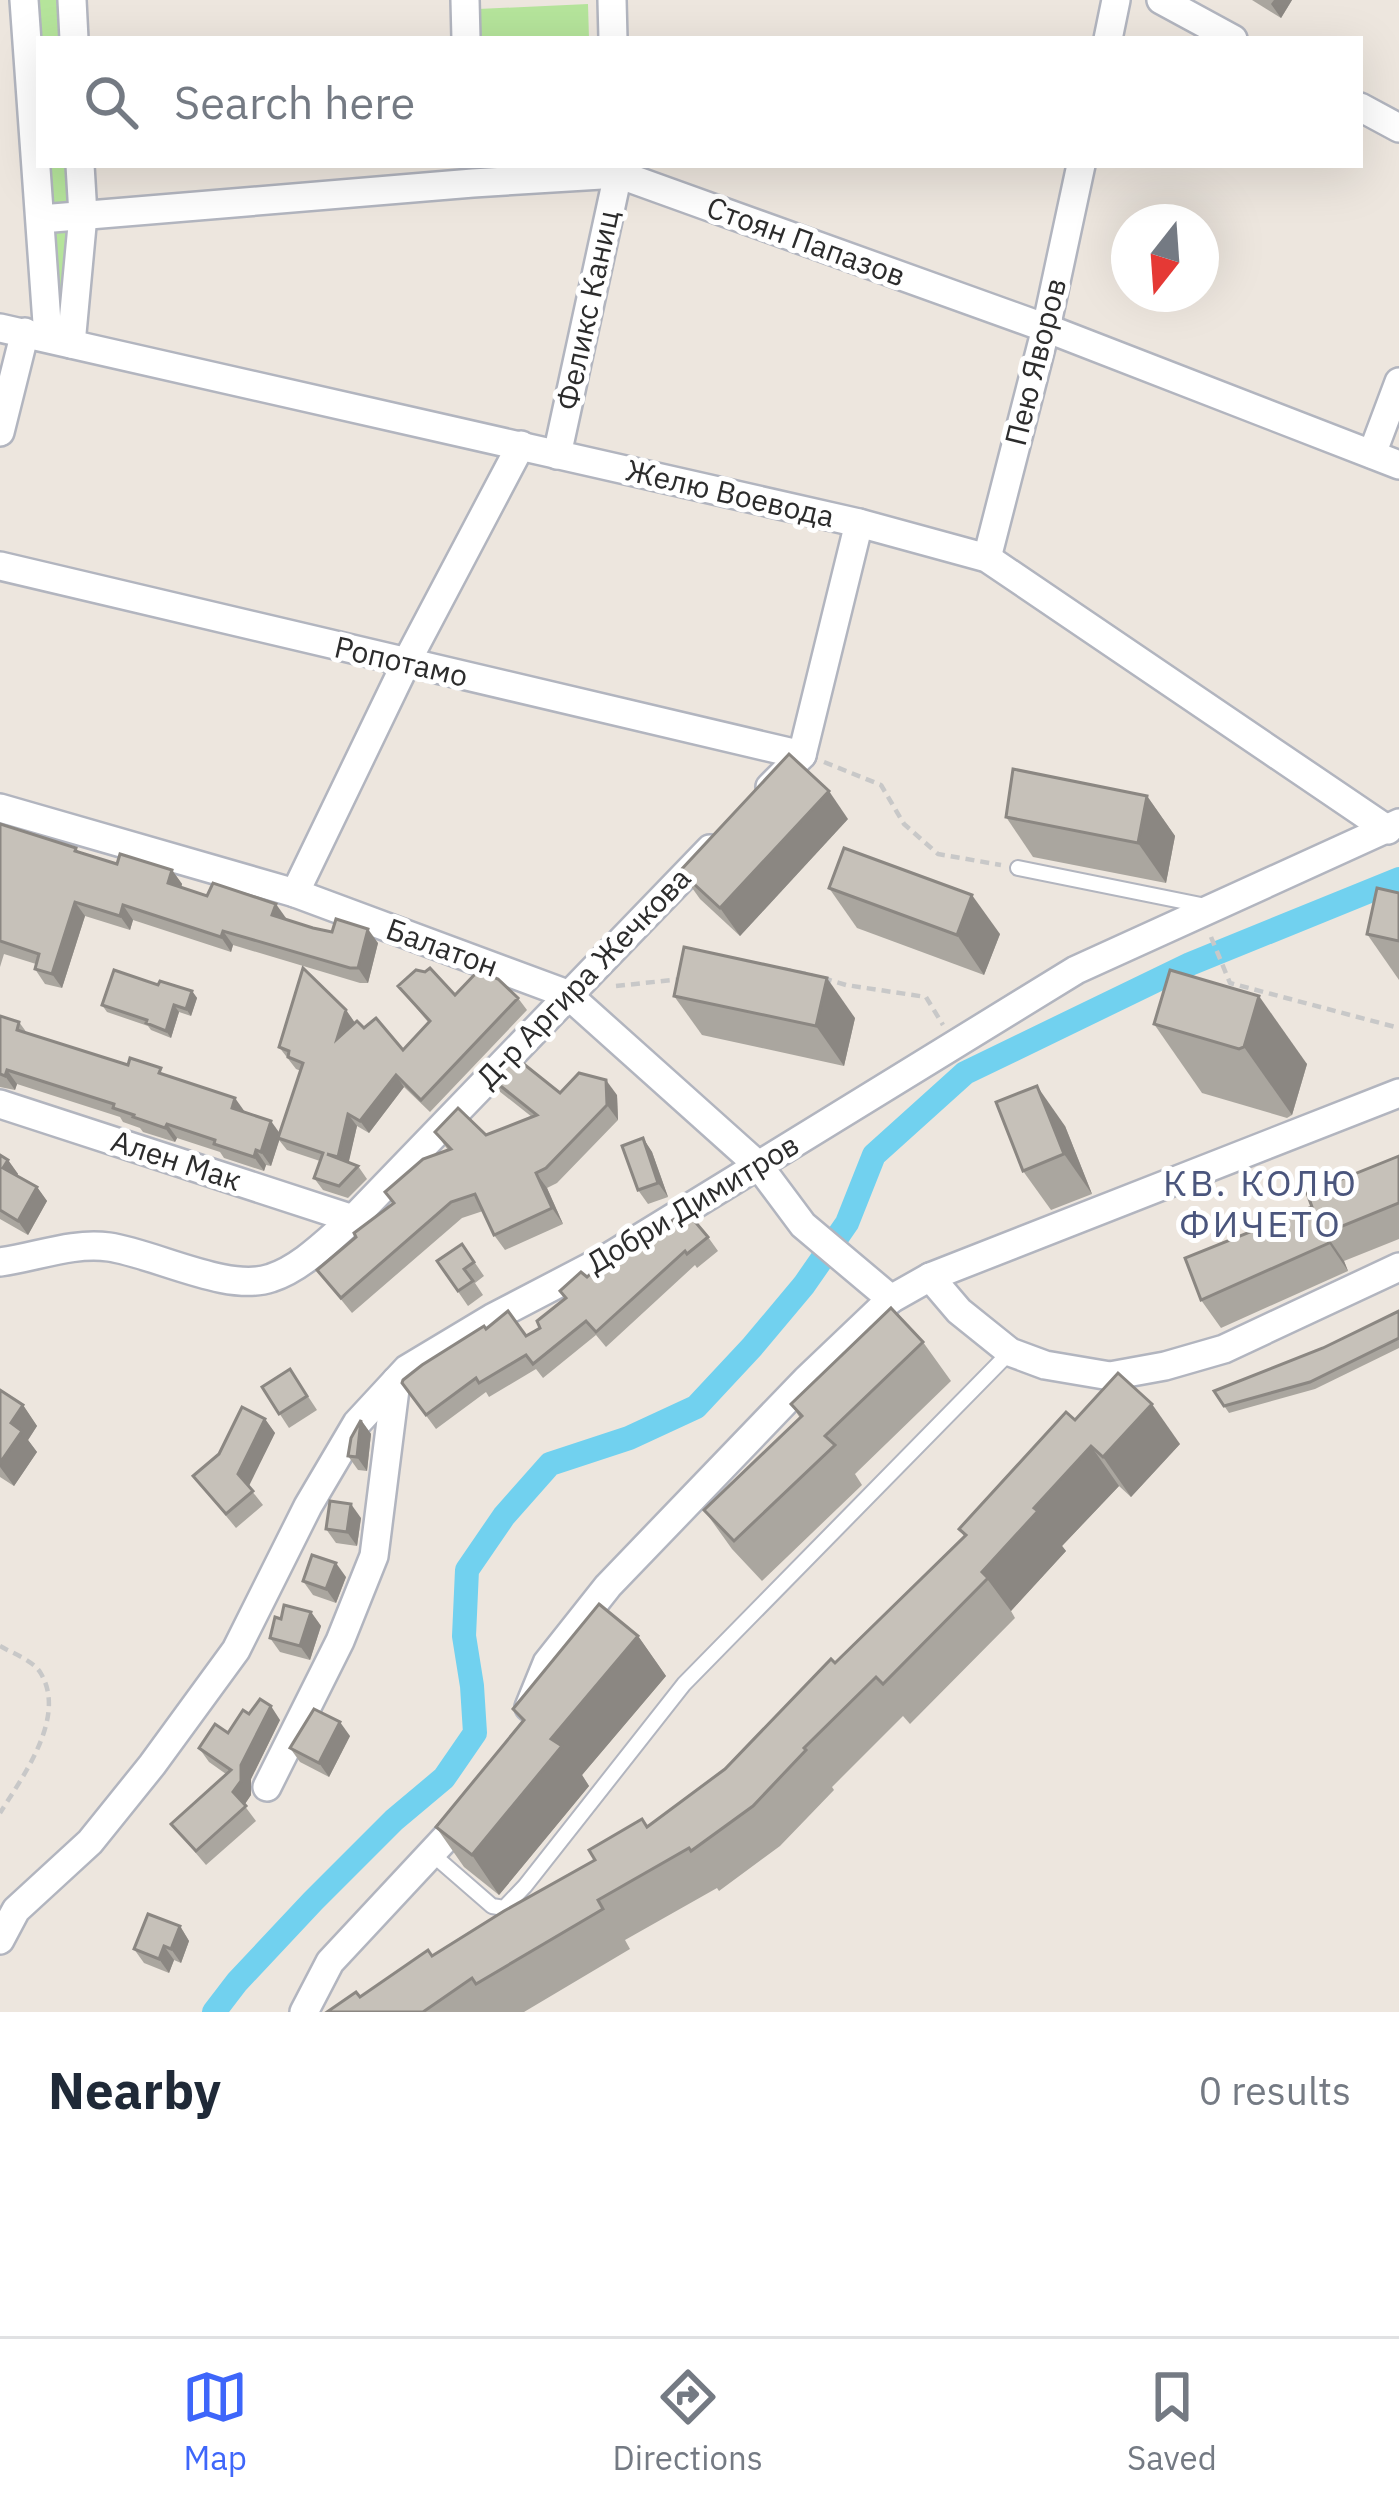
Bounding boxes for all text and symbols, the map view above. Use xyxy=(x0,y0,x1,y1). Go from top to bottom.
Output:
search box xyxy=(36,36,1363,168)
icon: search xyxy=(78,69,144,135)
text: Search here xyxy=(174,73,415,131)
street label: Стоян Папазов xyxy=(702,187,911,295)
north arrow xyxy=(1111,204,1219,312)
street label: Феликс Каниц xyxy=(546,206,627,413)
street label: Пею Яворов xyxy=(995,274,1074,450)
street label: Желю Воевода xyxy=(622,450,838,535)
street label: Ропотамо xyxy=(331,626,472,695)
street label: Д-р Аргира Жечкова xyxy=(467,858,698,1096)
street label: Балатон xyxy=(381,908,504,985)
street label: Ален Мак xyxy=(106,1120,247,1199)
street label: Добри Димитров xyxy=(579,1124,805,1281)
district label: КВ. КОЛЮ ФИЧЕТО xyxy=(1163,1159,1359,1247)
text: Nearby xyxy=(48,2057,221,2123)
text: 0 results xyxy=(1199,2065,1351,2116)
tab: Map xyxy=(182,2364,248,2479)
tab: Directions xyxy=(613,2364,763,2479)
tab: Saved xyxy=(1127,2364,1217,2479)

